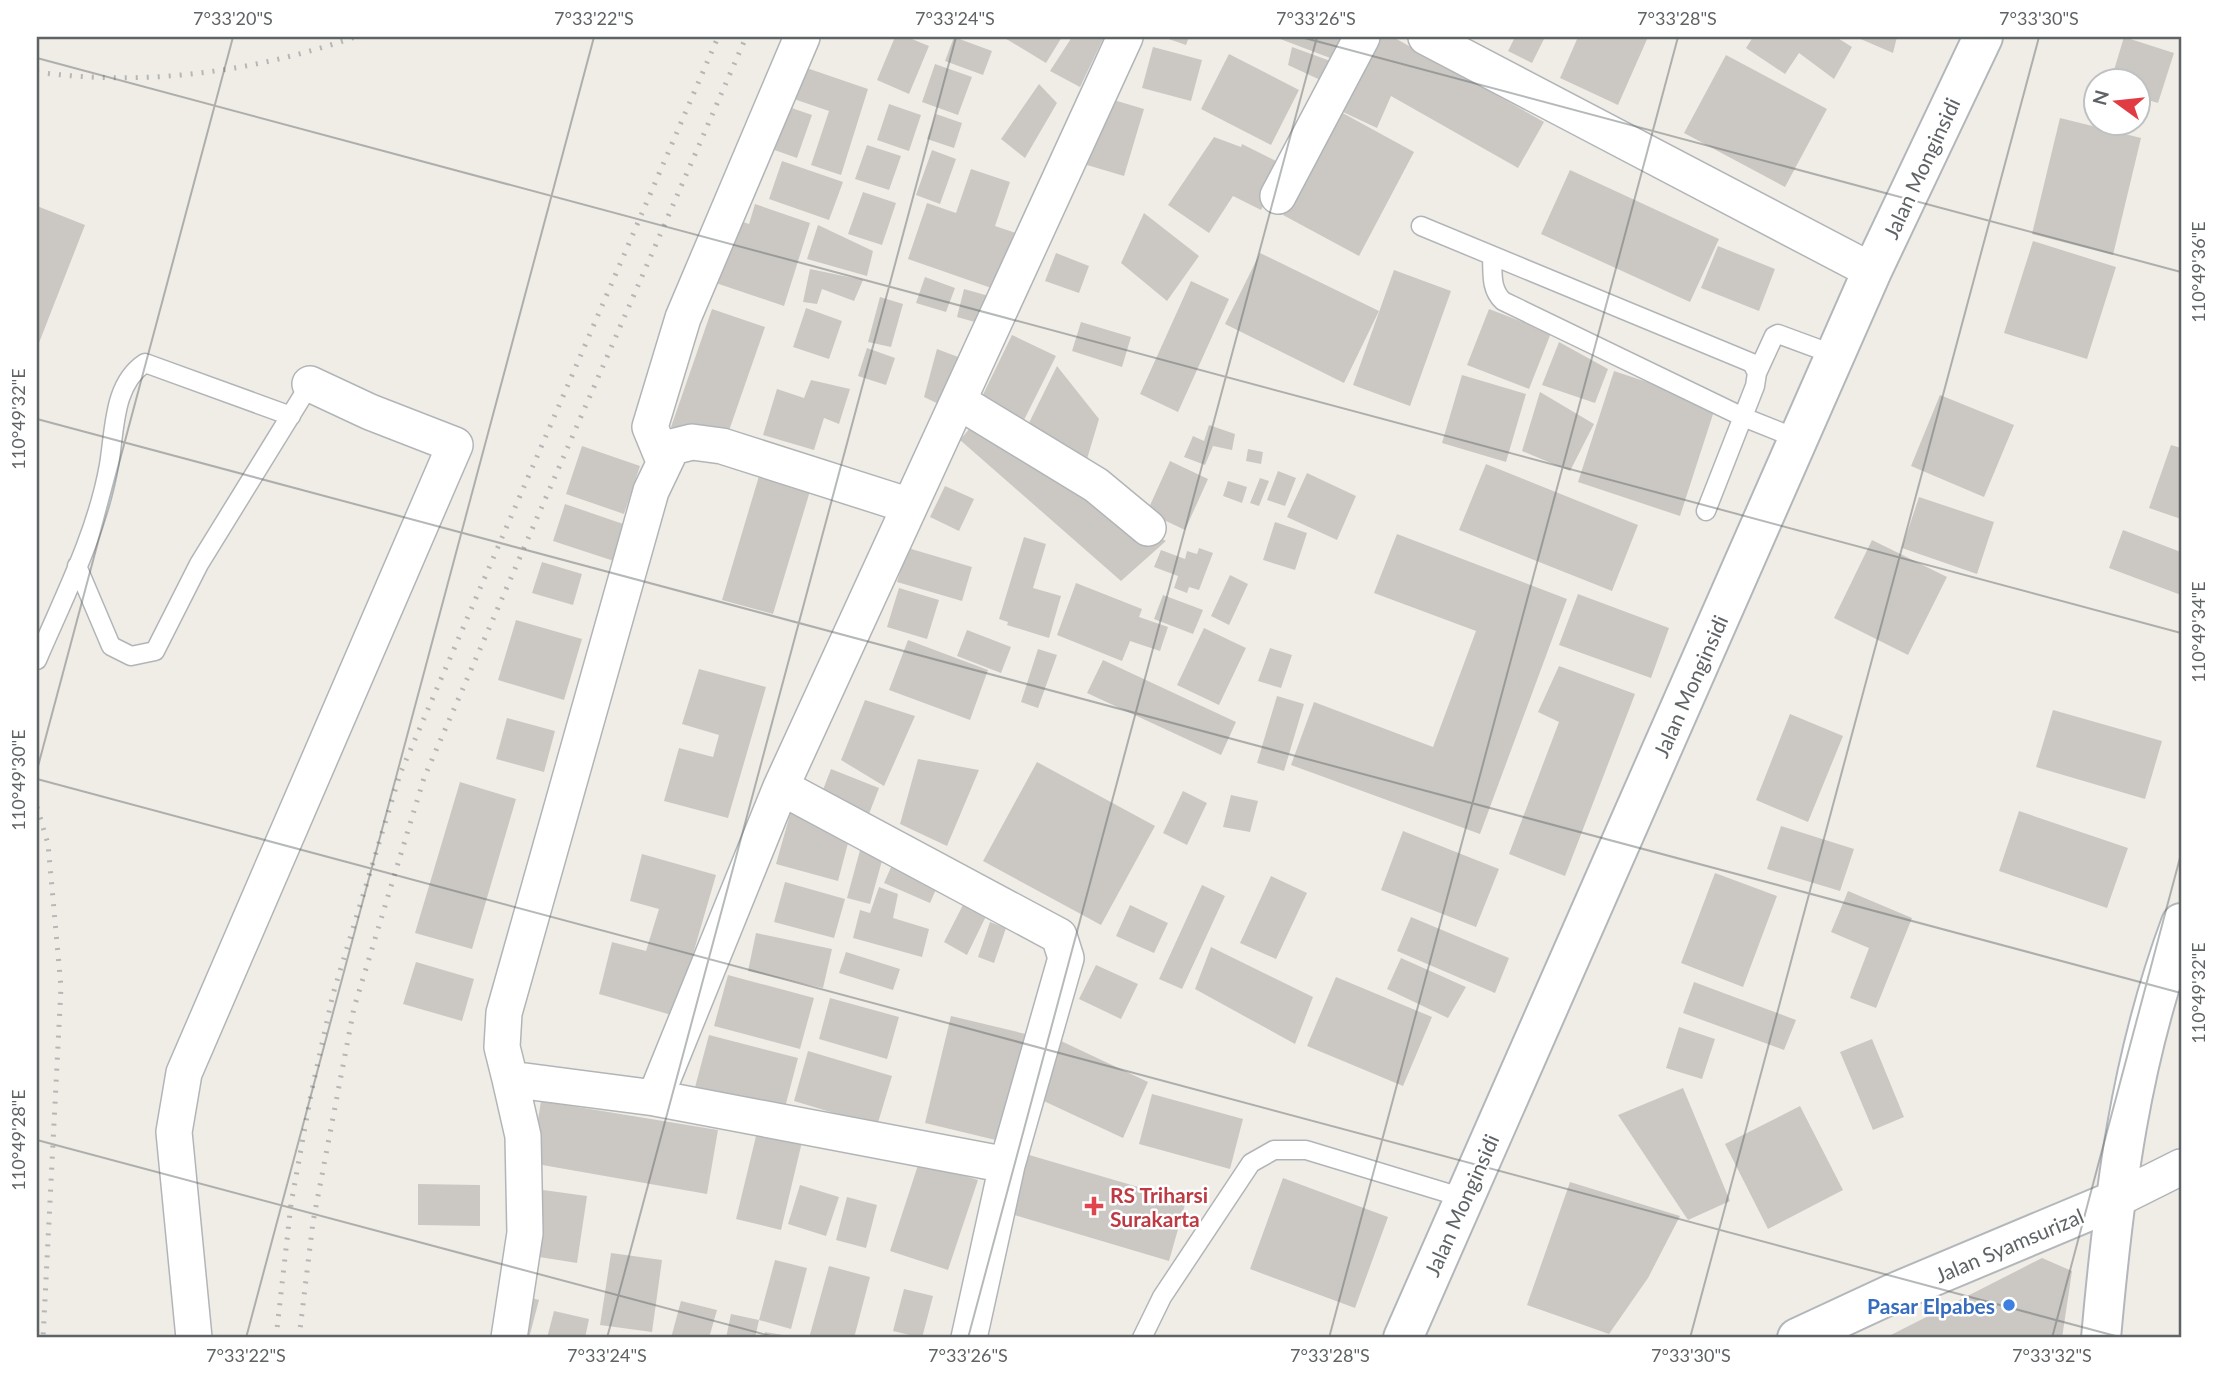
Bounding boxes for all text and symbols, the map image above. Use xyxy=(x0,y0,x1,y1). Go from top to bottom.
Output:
text: 7°33'20"S xyxy=(193,7,273,29)
text: 7°33'22"S xyxy=(554,7,634,29)
text: 7°33'24"S xyxy=(915,7,995,29)
text: 7°33'26"S xyxy=(1276,7,1356,29)
text: 7°33'28"S xyxy=(1637,7,1717,29)
text: 7°33'30"S xyxy=(1999,7,2079,29)
north arrow xyxy=(2082,66,2152,136)
text: N xyxy=(2087,87,2113,108)
street label: Jalan Monginsidi xyxy=(1877,93,1965,243)
text: 110°49'36"E xyxy=(2187,221,2209,323)
text: 110°49'32"E xyxy=(7,368,29,470)
text: 110°49'34"E xyxy=(2187,581,2209,683)
street label: Jalan Monginsidi xyxy=(1648,611,1732,761)
text: 110°49'30"E xyxy=(7,729,29,831)
text: 110°49'32"E xyxy=(2187,942,2209,1044)
text: 110°49'28"E xyxy=(7,1089,29,1191)
street label: Jalan Monginsidi xyxy=(1419,1130,1503,1280)
place label: RS Triharsi Surakarta xyxy=(1110,1182,1208,1231)
marker: RS Triharsi Surakarta xyxy=(1084,1196,1104,1216)
street label: Jalan Syamsurizal xyxy=(1931,1202,2087,1288)
place label: Pasar Elpabes xyxy=(1867,1293,1995,1318)
marker: Pasar Elpabes xyxy=(2001,1297,2017,1313)
text: 7°33'22"S xyxy=(206,1344,286,1366)
text: 7°33'24"S xyxy=(567,1344,647,1366)
text: 7°33'26"S xyxy=(928,1344,1008,1366)
text: 7°33'28"S xyxy=(1290,1344,1370,1366)
text: 7°33'30"S xyxy=(1651,1344,1731,1366)
text: 7°33'32"S xyxy=(2012,1344,2092,1366)

